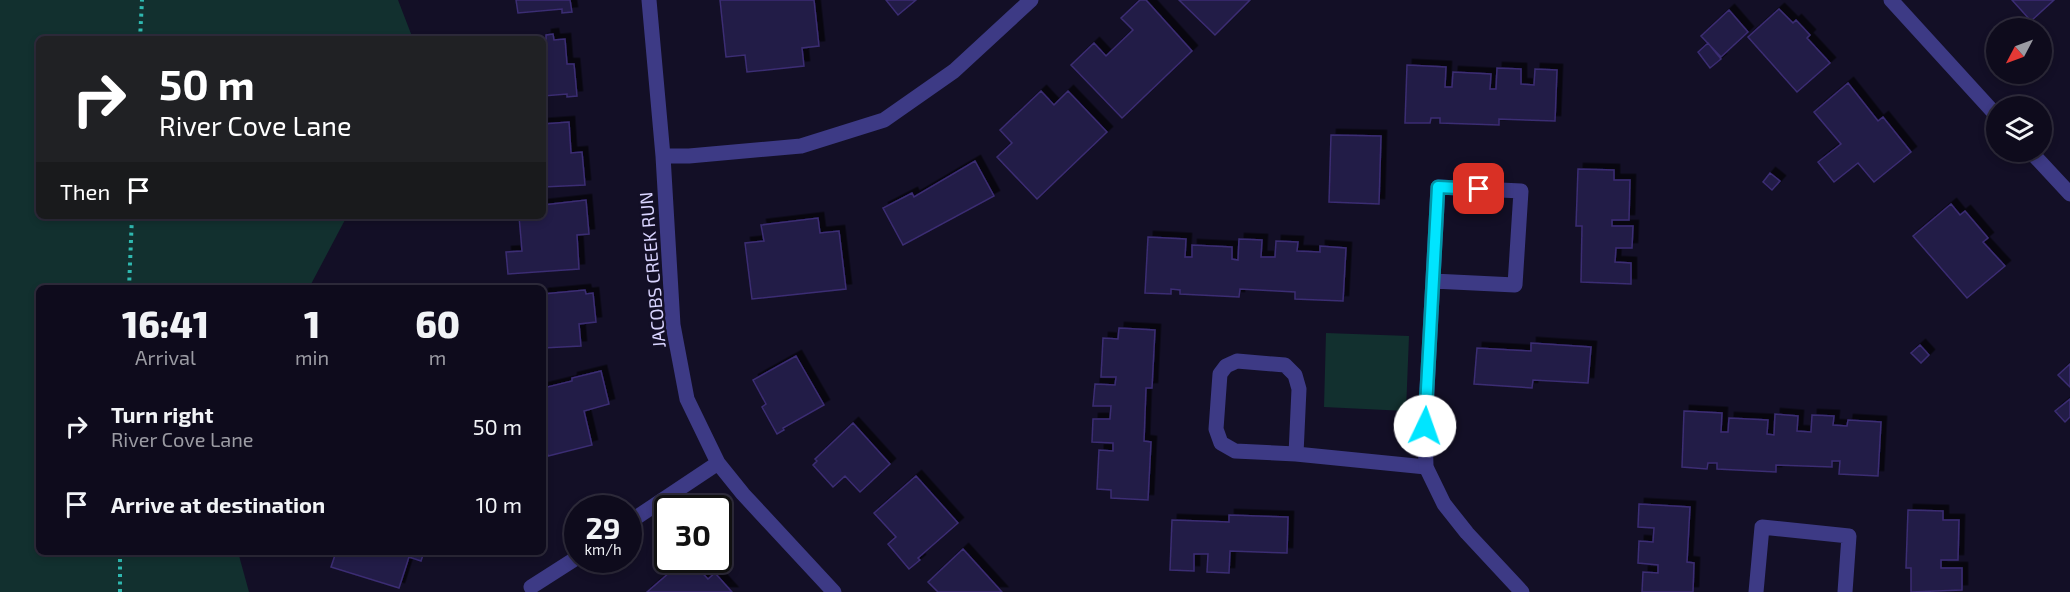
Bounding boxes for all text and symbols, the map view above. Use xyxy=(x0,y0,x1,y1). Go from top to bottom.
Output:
north arrow xyxy=(1986,18,2052,84)
map controls xyxy=(1986,18,2052,162)
text: 50 m xyxy=(159,58,255,108)
icon: right xyxy=(60,60,138,138)
button: layers xyxy=(1986,96,2052,162)
text: River Cove Lane xyxy=(159,109,351,141)
pin xyxy=(1453,163,1504,214)
icon: arrive xyxy=(1462,172,1495,205)
icon: arrive xyxy=(122,174,155,207)
text: Then xyxy=(60,178,110,204)
street label: JACOBS CREEK RUN xyxy=(634,191,670,349)
text: 16:41 xyxy=(122,302,209,345)
text: 1 xyxy=(304,302,320,345)
text: 60 xyxy=(415,302,460,345)
text: Arrival xyxy=(135,345,196,369)
text: min xyxy=(295,345,329,369)
text: m xyxy=(429,345,446,369)
position arrow xyxy=(1393,394,1457,458)
text: Turn right xyxy=(111,401,213,427)
icon: right xyxy=(60,410,93,443)
text: 50 m xyxy=(473,413,522,439)
text: River Cove Lane xyxy=(111,427,254,451)
icon: arrive xyxy=(60,488,93,521)
text: Arrive at destination xyxy=(111,491,325,517)
text: 10 m xyxy=(476,491,522,517)
speed limit sign: 30 xyxy=(654,495,732,573)
text: 29 xyxy=(585,509,621,545)
text: km/h xyxy=(584,540,622,558)

